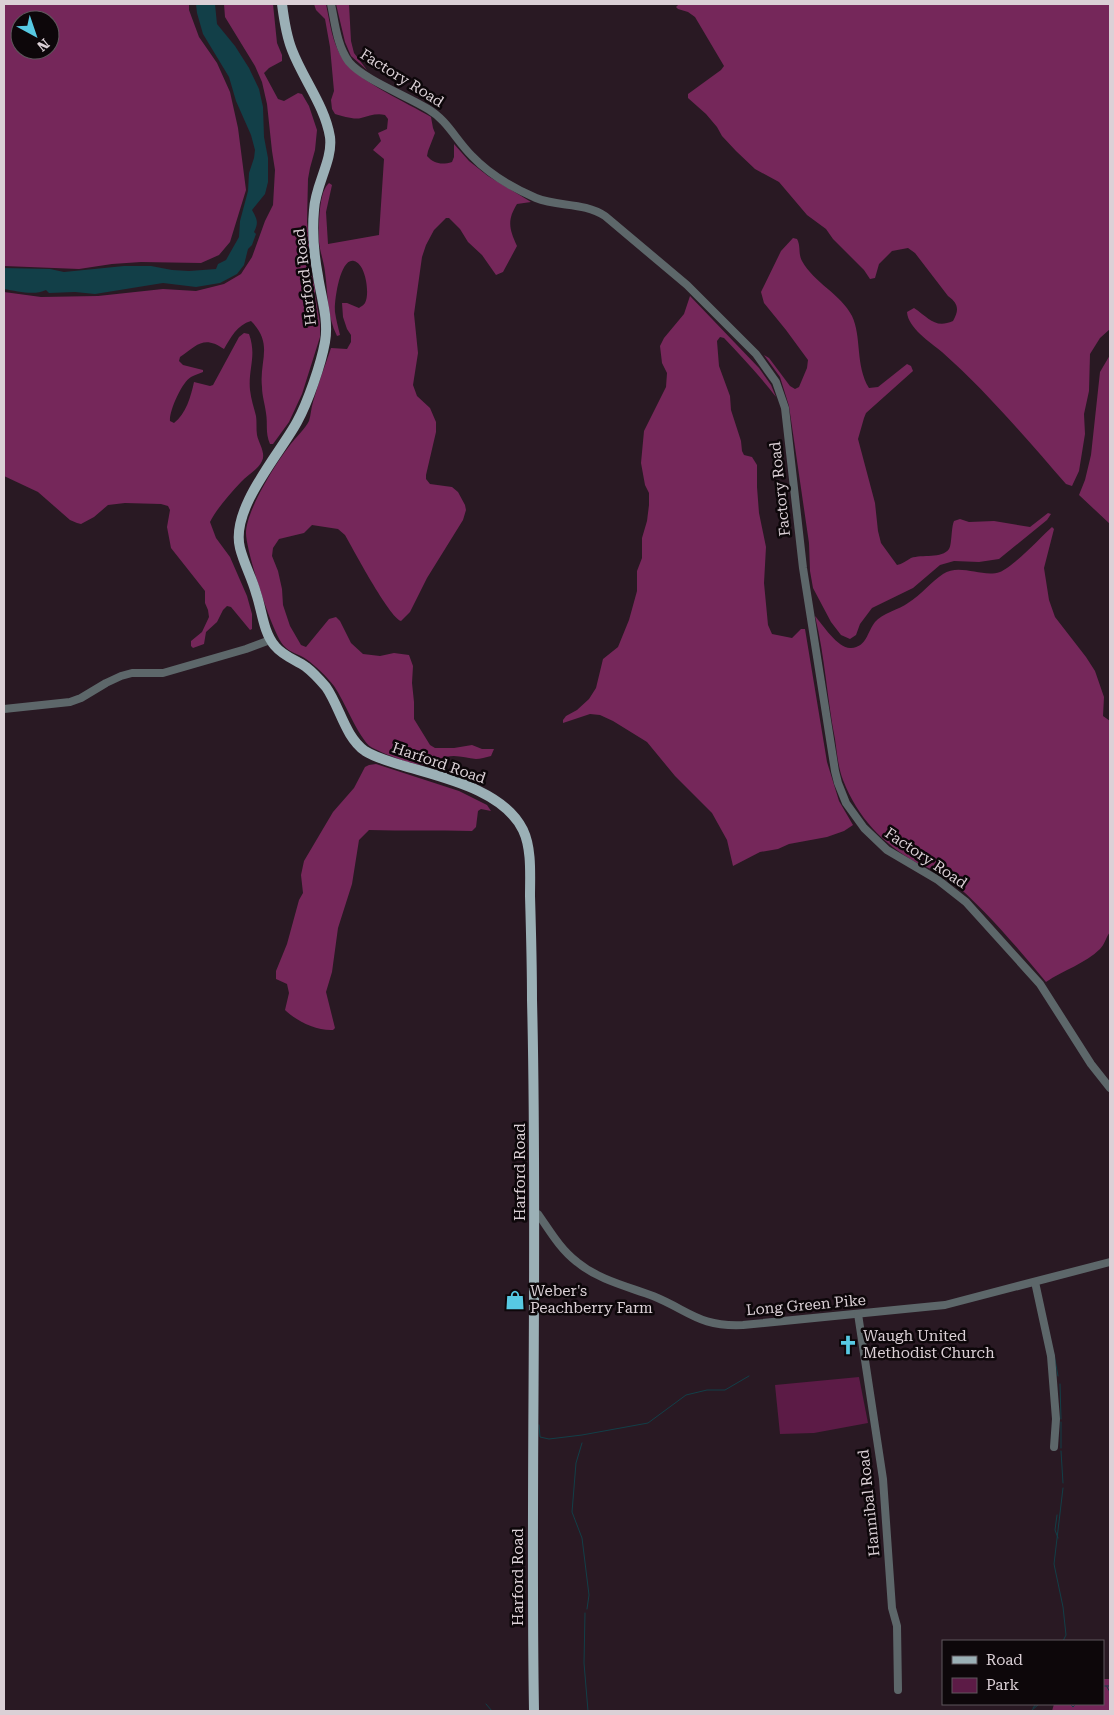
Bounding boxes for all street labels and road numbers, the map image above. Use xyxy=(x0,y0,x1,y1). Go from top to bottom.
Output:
street label: Factory Road xyxy=(357,45,447,111)
street label: Harford Road xyxy=(290,227,320,327)
street label: Factory Road xyxy=(766,440,794,537)
street label: Harford Road xyxy=(390,739,489,788)
street label: Factory Road xyxy=(881,824,971,892)
street label: Harford Road xyxy=(511,1123,529,1221)
street label: Long Green Pike xyxy=(745,1291,867,1319)
street label: Hannibal Road xyxy=(854,1448,884,1557)
street label: Harford Road xyxy=(509,1528,527,1626)

